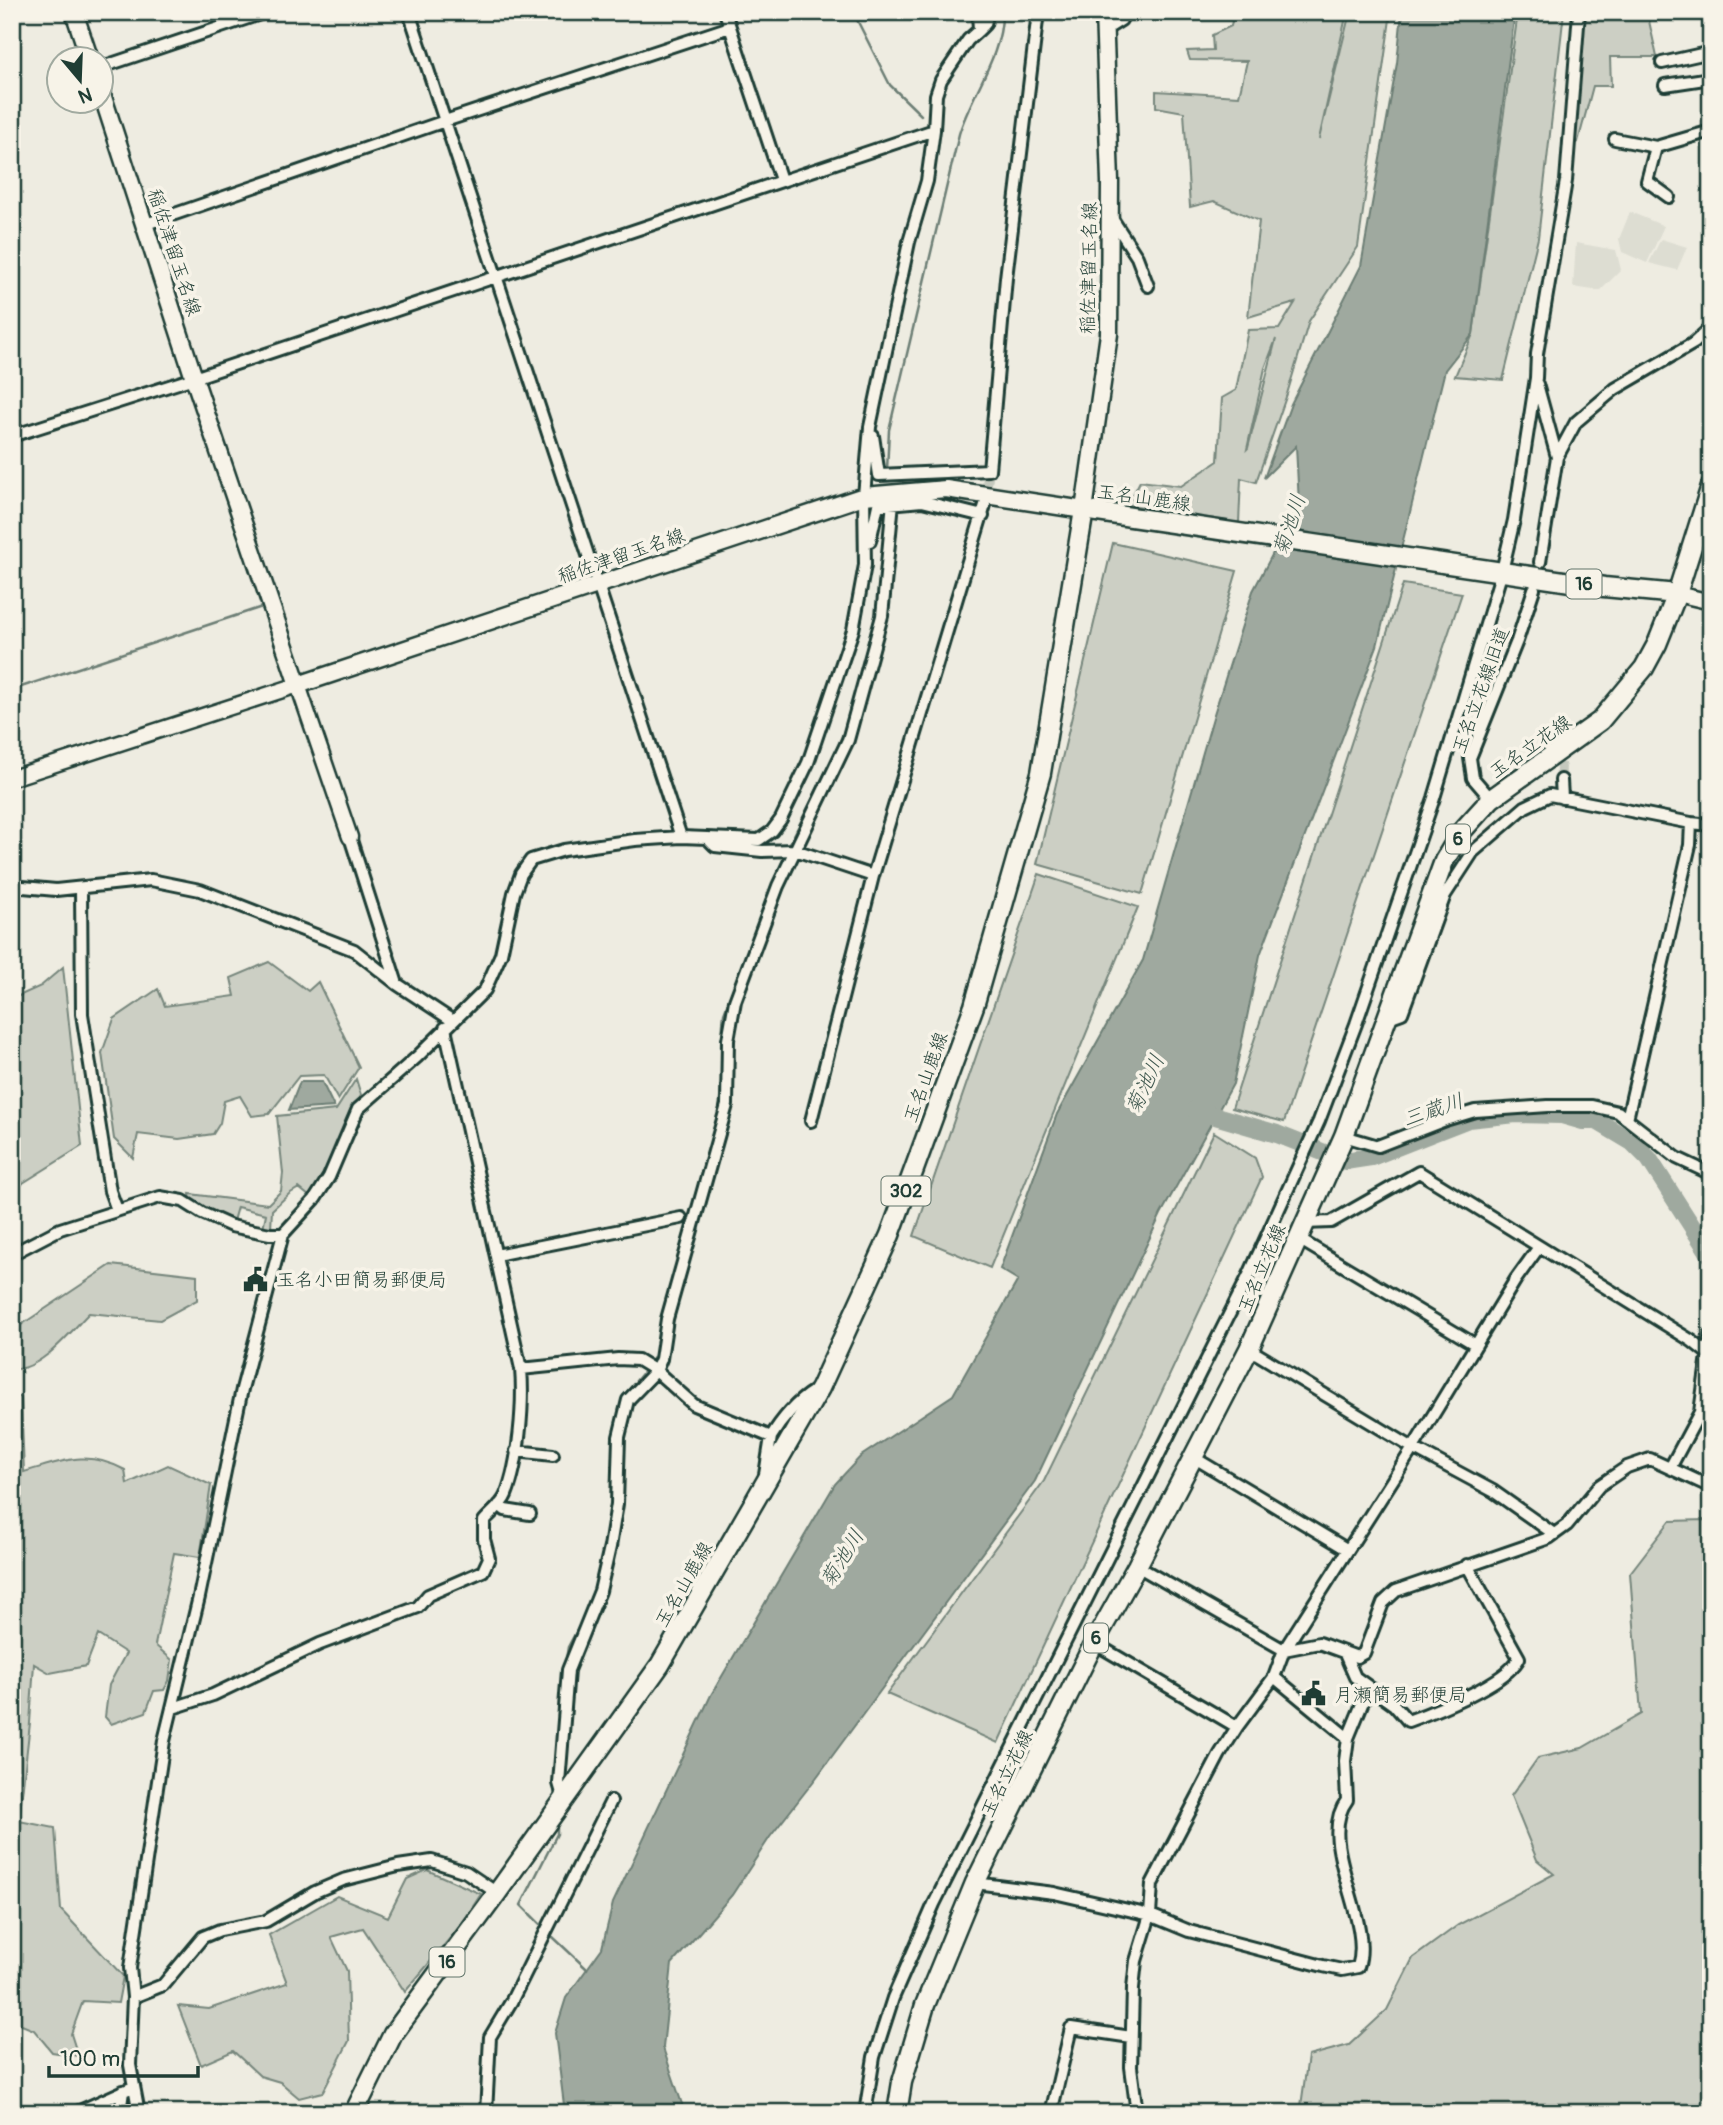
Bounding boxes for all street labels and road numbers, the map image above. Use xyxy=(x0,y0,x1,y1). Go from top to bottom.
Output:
street label: 稲佐津留玉名線 xyxy=(142,185,206,319)
street label: 稲佐津留玉名線 xyxy=(1076,201,1102,335)
street label: 玉名山鹿線 xyxy=(1095,479,1193,516)
street label: 稲佐津留玉名線 xyxy=(555,523,688,589)
road number: 16 xyxy=(1566,570,1602,598)
street label: 玉名立花線旧道 xyxy=(1447,624,1515,757)
street label: 玉名立花線 xyxy=(1485,710,1576,784)
road number: 6 xyxy=(1446,824,1470,854)
street label: 玉名山鹿線 xyxy=(898,1029,953,1126)
road number: 302 xyxy=(881,1176,930,1206)
street label: 玉名立花線 xyxy=(1232,1220,1292,1317)
street label: 玉名山鹿線 xyxy=(650,1537,718,1632)
road number: 6 xyxy=(1084,1624,1108,1652)
street label: 玉名立花線 xyxy=(975,1725,1039,1821)
road number: 16 xyxy=(430,1948,464,1976)

